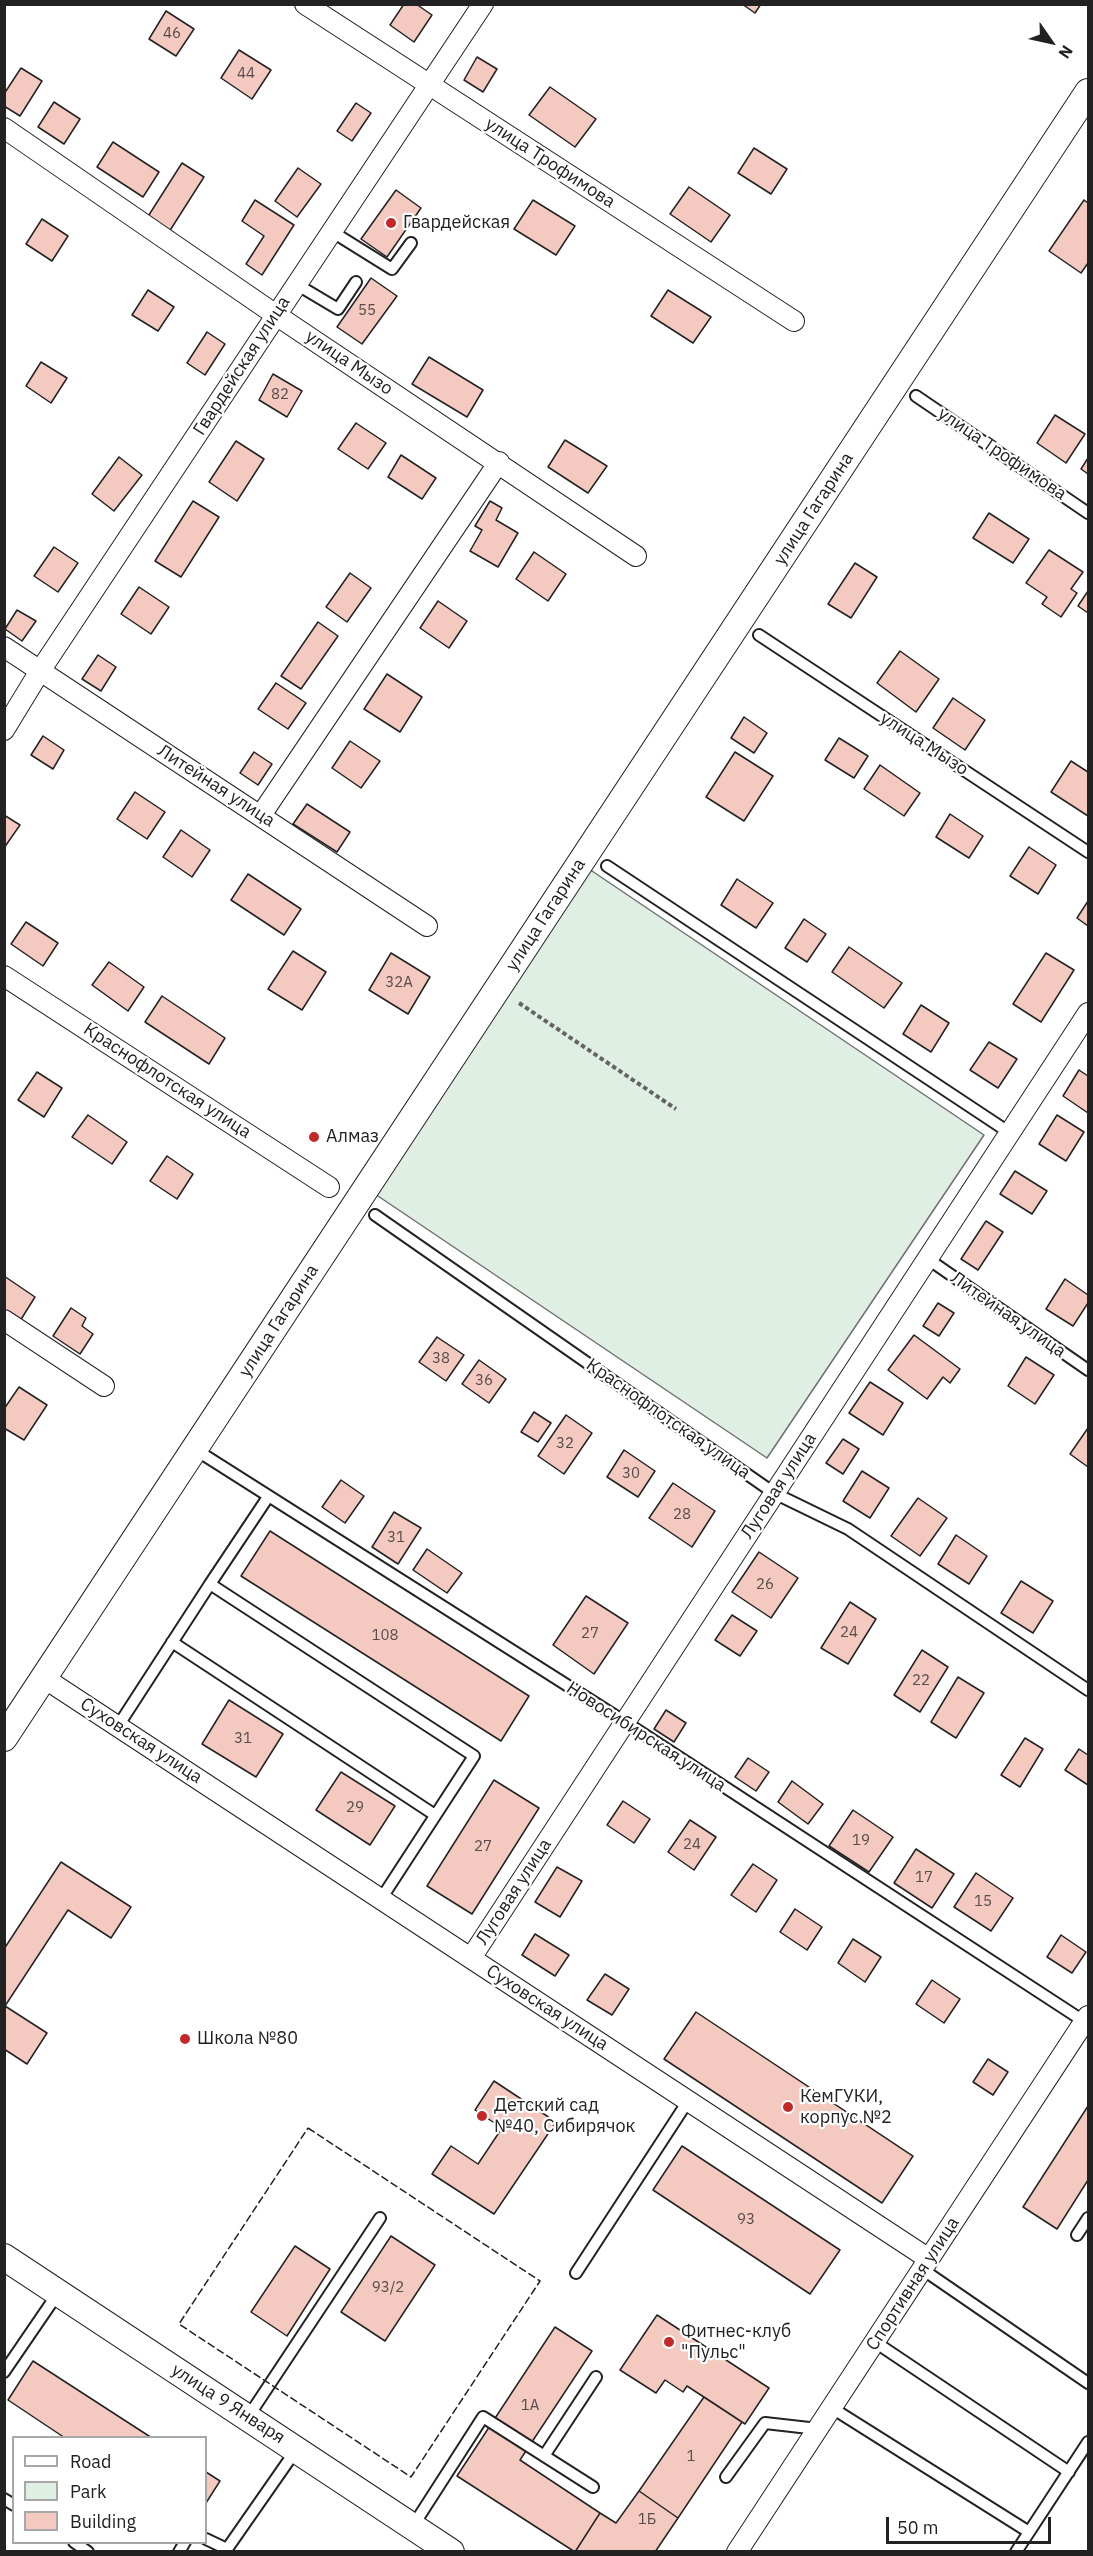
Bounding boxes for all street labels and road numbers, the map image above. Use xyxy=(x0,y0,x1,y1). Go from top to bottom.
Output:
street label: улица Трофимова xyxy=(481,113,619,213)
street label: Гвардейская улица xyxy=(189,293,295,439)
street label: улица Мызо xyxy=(301,326,397,400)
street label: улица Трофимова xyxy=(934,403,1070,505)
street label: улица Гагарина xyxy=(770,449,858,569)
street label: улица Мызо xyxy=(876,707,972,781)
street label: Литейная улица xyxy=(153,740,279,832)
street label: улица Гагарина xyxy=(502,855,590,975)
street label: Краснофлотская улица xyxy=(79,1019,255,1143)
street label: улица Гагарина xyxy=(235,1261,323,1381)
street label: Литейная улица xyxy=(946,1267,1070,1363)
street label: Краснофлотская улица xyxy=(582,1354,754,1484)
street label: Луговая улица xyxy=(737,1429,821,1543)
street label: Новосибирская улица xyxy=(562,1677,730,1797)
street label: Суховская улица xyxy=(76,1693,206,1789)
street label: Луговая улица xyxy=(472,1835,556,1949)
street label: Суховская улица xyxy=(482,1960,612,2056)
street label: Спортивная улица xyxy=(862,2213,964,2355)
street label: улица 9 Января xyxy=(167,2359,289,2449)

